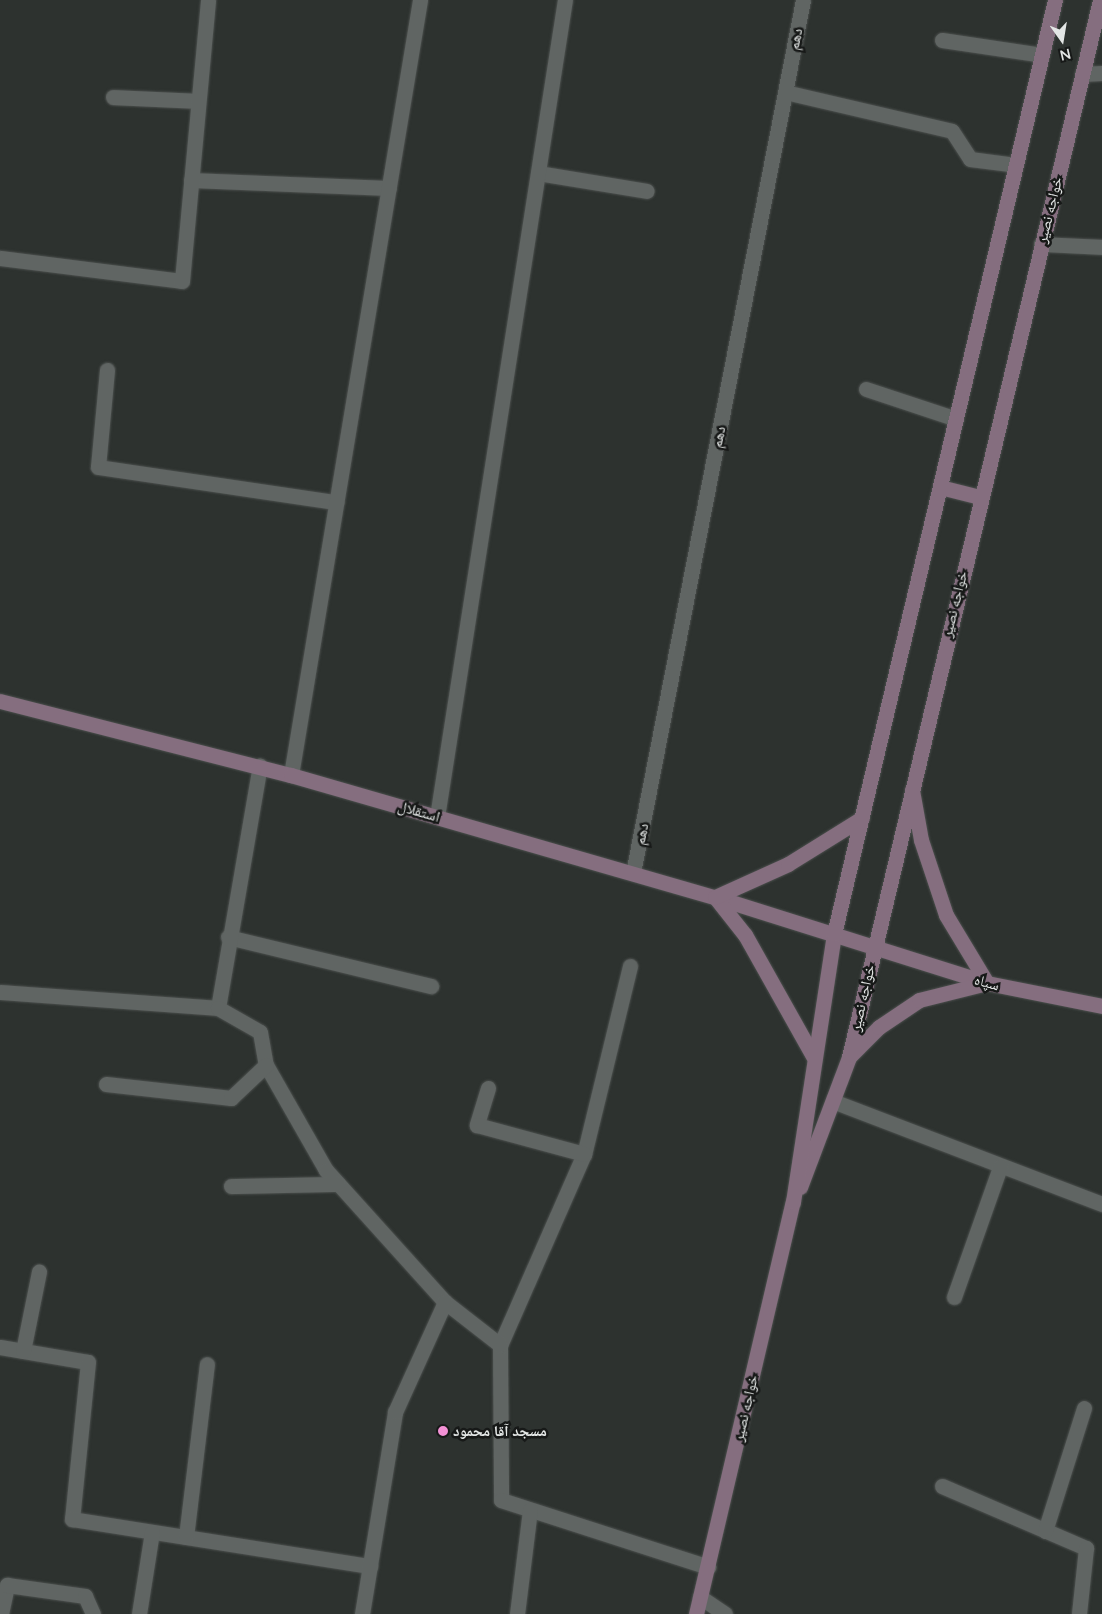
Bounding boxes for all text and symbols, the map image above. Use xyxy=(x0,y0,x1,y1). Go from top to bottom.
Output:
north arrow xyxy=(1037,15,1087,65)
street label: دهم xyxy=(784,27,806,51)
text: N xyxy=(1058,46,1073,65)
street label: خواجه نصیر xyxy=(1032,175,1066,245)
street label: دهم xyxy=(707,425,729,449)
street label: خواجه نصیر xyxy=(937,569,971,639)
street label: استقلال xyxy=(396,796,442,826)
street label: دهم xyxy=(630,822,652,846)
street label: خواجه نصیر xyxy=(846,963,878,1033)
street label: سپاه xyxy=(973,970,1001,994)
street label: خواجه نصیر xyxy=(729,1373,761,1443)
place label: مسجد آقا محمود xyxy=(453,1422,547,1440)
marker: مسجد آقا محمود xyxy=(437,1425,449,1437)

